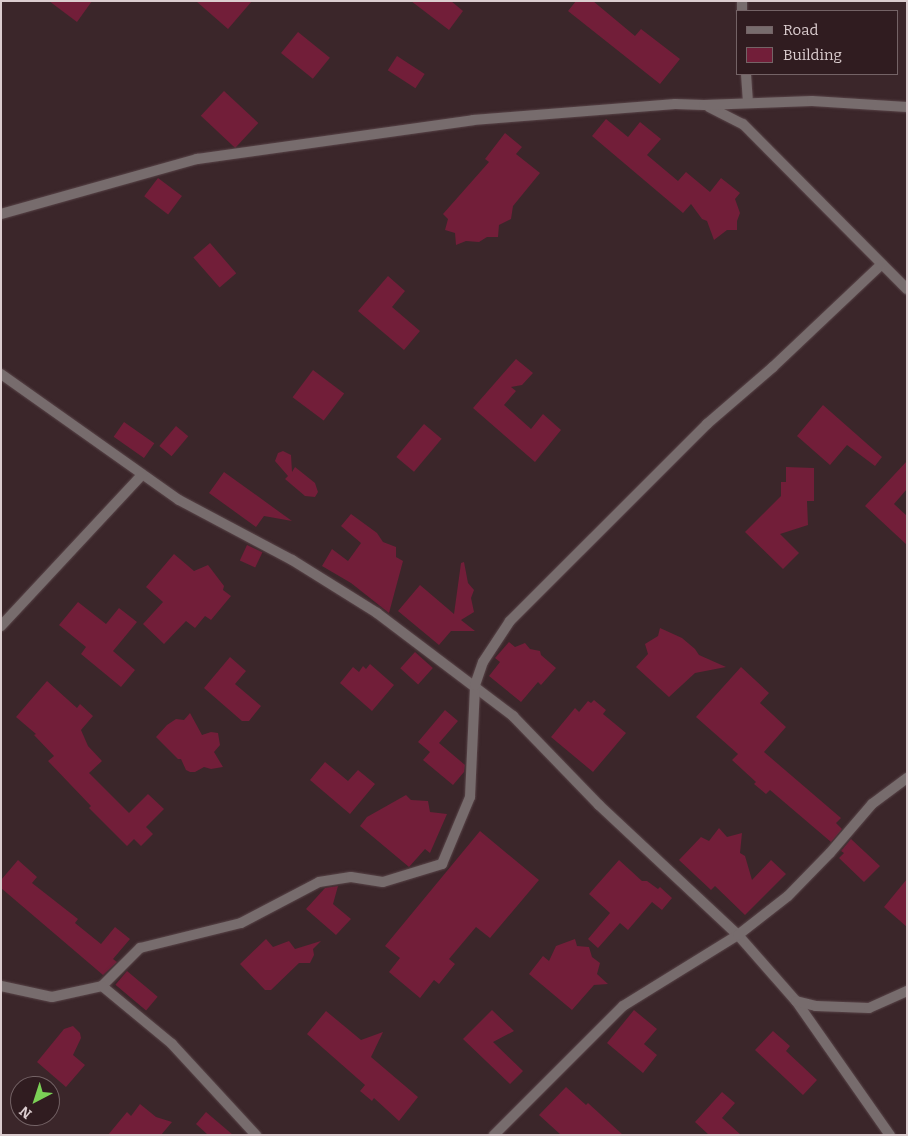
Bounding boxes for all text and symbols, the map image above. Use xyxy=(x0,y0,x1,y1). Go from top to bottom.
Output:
legend xyxy=(736,10,898,75)
text: Road xyxy=(783,21,818,39)
text: Building xyxy=(783,46,842,64)
north arrow xyxy=(10,1076,60,1126)
text: N xyxy=(16,1102,35,1122)

